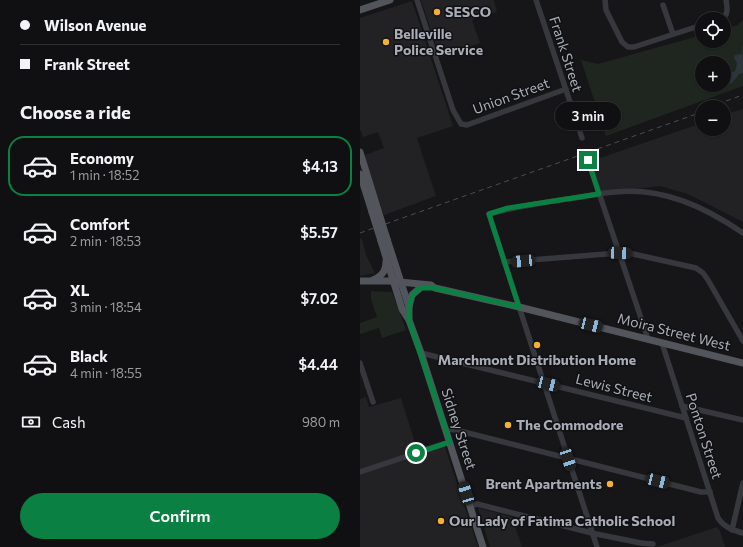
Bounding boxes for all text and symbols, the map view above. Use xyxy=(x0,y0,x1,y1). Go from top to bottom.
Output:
place label: SESCO xyxy=(445,3,491,20)
marker: SESCO xyxy=(432,7,442,17)
map controls xyxy=(695,12,731,136)
button: locate xyxy=(695,12,731,48)
street label: Frank Street xyxy=(546,14,587,94)
text: Wilson Avenue xyxy=(44,16,146,34)
place label: Belleville Police Service xyxy=(394,25,483,58)
marker: Belleville Police Service xyxy=(381,37,391,47)
text: Frank Street xyxy=(44,55,130,73)
button: + xyxy=(695,56,731,92)
street label: Union Street xyxy=(470,74,552,117)
button: − xyxy=(695,100,731,136)
text: Choose a ride xyxy=(20,101,131,123)
callout: 3 min xyxy=(555,102,621,130)
text: 3 min xyxy=(572,108,604,124)
icon: car xyxy=(22,148,58,184)
text: Economy xyxy=(70,149,134,167)
route end xyxy=(579,151,597,169)
text: $4.13 xyxy=(302,157,338,175)
text: 1 min · 18:52 xyxy=(70,167,139,183)
icon: car xyxy=(22,214,58,250)
text: Comfort xyxy=(70,215,130,233)
text: $5.57 xyxy=(300,223,338,241)
text: 2 min · 18:53 xyxy=(70,233,141,249)
car xyxy=(608,247,632,259)
car xyxy=(511,254,535,268)
icon: car xyxy=(22,280,58,316)
text: XL xyxy=(70,281,89,299)
text: $7.02 xyxy=(301,289,338,307)
text: 3 min · 18:54 xyxy=(70,299,142,315)
street label: Moira Street West xyxy=(616,309,733,354)
car xyxy=(578,316,604,334)
marker: Marchmont Distribution Home xyxy=(532,340,542,350)
icon: car xyxy=(22,346,58,382)
text: Black xyxy=(70,347,108,365)
place label: Marchmont Distribution Home xyxy=(438,351,636,368)
text: $4.44 xyxy=(298,355,338,373)
text: 4 min · 18:55 xyxy=(70,365,142,381)
street label: Lewis Street xyxy=(574,370,655,405)
car xyxy=(535,375,561,393)
street label: Sidney Street xyxy=(438,386,481,472)
street label: Ponton Street xyxy=(683,391,726,481)
icon: cash xyxy=(20,411,42,433)
text: Cash xyxy=(52,413,86,431)
text: 980 m xyxy=(302,414,340,430)
place label: The Commodore xyxy=(516,416,623,433)
marker: The Commodore xyxy=(503,420,513,430)
route start xyxy=(407,444,425,462)
car xyxy=(559,446,577,472)
car xyxy=(645,472,671,490)
place label: Brent Apartments xyxy=(486,475,602,492)
marker: Brent Apartments xyxy=(605,479,615,489)
car xyxy=(457,480,475,506)
button: Confirm xyxy=(20,493,340,539)
place label: Our Lady of Fatima Catholic School xyxy=(449,512,675,529)
marker: Our Lady of Fatima Catholic School xyxy=(436,516,446,526)

